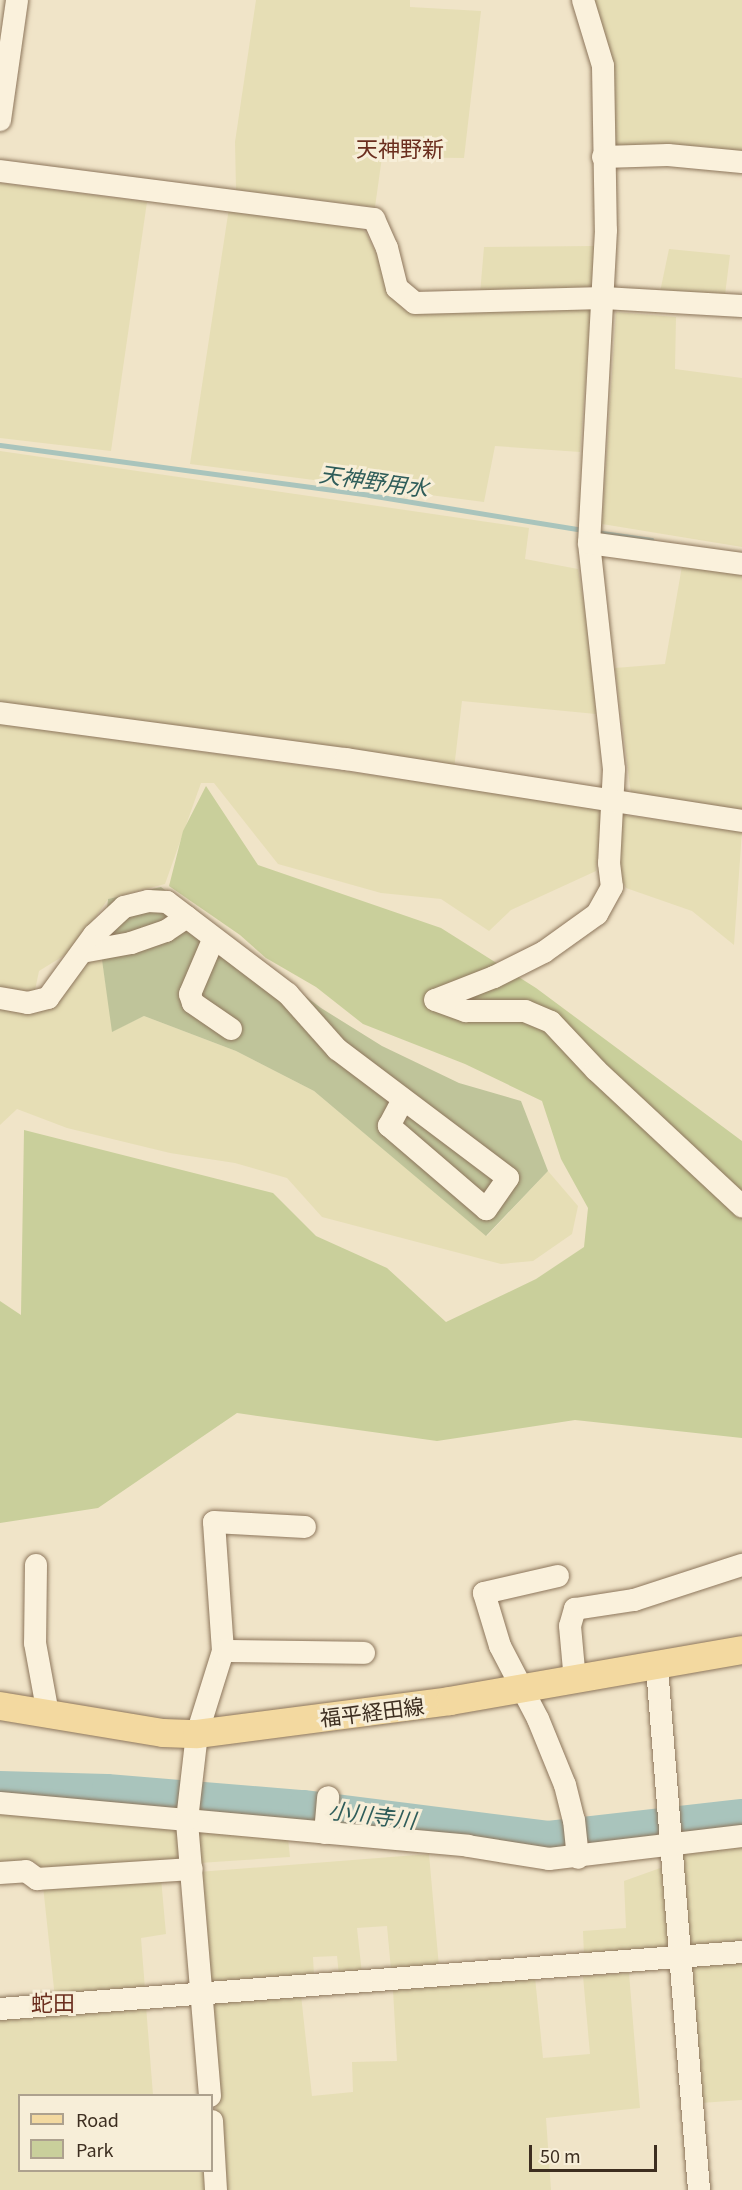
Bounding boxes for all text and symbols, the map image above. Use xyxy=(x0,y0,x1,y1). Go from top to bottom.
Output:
district label: 天神野新 xyxy=(356,135,444,161)
water label: 天神野用水 xyxy=(318,459,430,501)
street label: 福平経田線 xyxy=(318,1692,426,1730)
water label: 小川寺川 xyxy=(327,1796,417,1832)
district label: 蛇田 xyxy=(31,1989,75,2015)
legend xyxy=(18,2094,213,2172)
text: Road xyxy=(76,2106,119,2132)
scale bar xyxy=(532,2133,660,2171)
text: Park xyxy=(76,2136,114,2162)
text: 50 m xyxy=(540,2142,581,2168)

